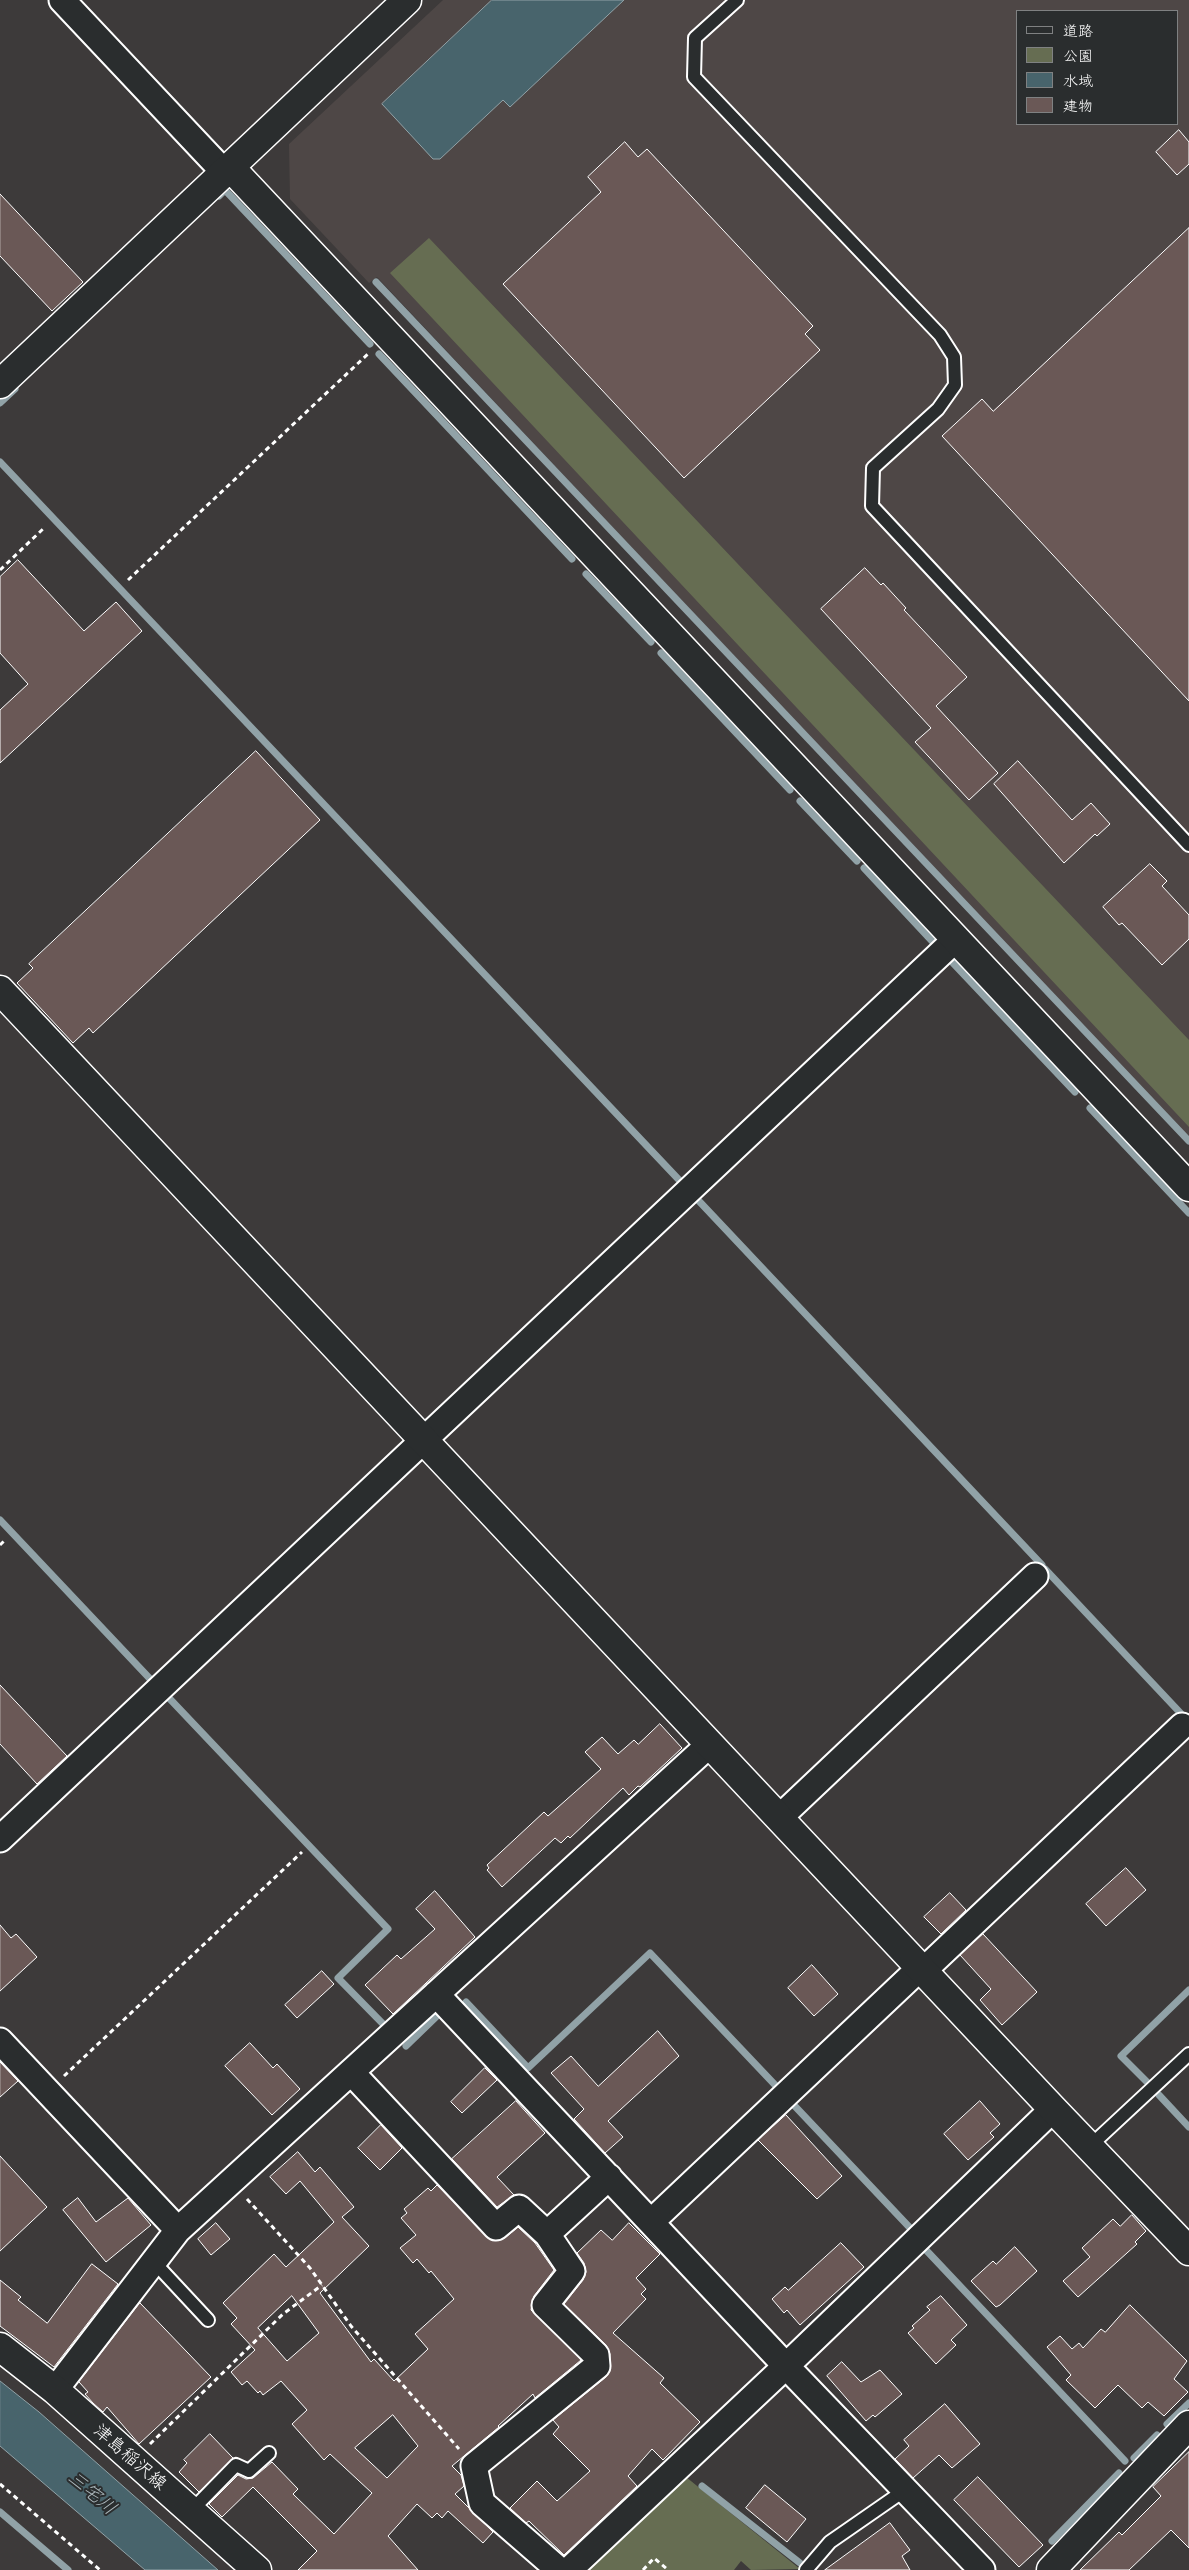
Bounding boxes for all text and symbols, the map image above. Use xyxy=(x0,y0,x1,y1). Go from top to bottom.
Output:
legend xyxy=(1016,10,1179,125)
text: 道路 xyxy=(1063,20,1093,40)
text: 公園 xyxy=(1063,45,1093,65)
text: 水域 xyxy=(1063,70,1093,90)
text: 建物 xyxy=(1063,95,1093,115)
street label: 津島稲沢線 xyxy=(89,2419,171,2495)
water label: 三宅川 xyxy=(63,2466,121,2520)

